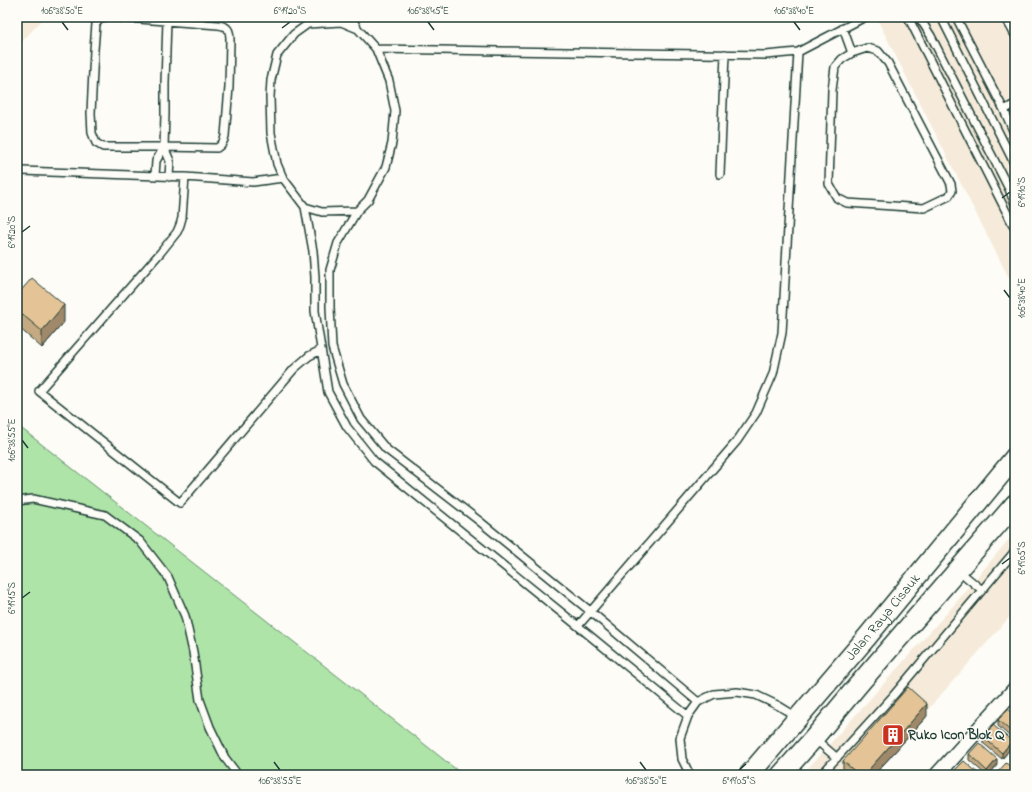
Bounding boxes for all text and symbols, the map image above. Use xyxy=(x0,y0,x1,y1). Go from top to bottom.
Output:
text: 106°38'50"E xyxy=(41,4,83,19)
text: 6°19'20"S xyxy=(274,4,307,19)
text: 106°38'45"E xyxy=(407,4,449,19)
text: 106°38'40"E xyxy=(774,4,814,19)
text: 6°19'10"S xyxy=(1015,176,1030,207)
text: 6°19'20"S xyxy=(5,215,20,248)
text: 106°38'40"E xyxy=(1015,278,1030,318)
text: 106°38'55"E xyxy=(5,418,20,462)
text: 6°19'05"S xyxy=(1015,541,1030,575)
street label: Jalan Raya Cisauk xyxy=(840,568,926,666)
text: 6°19'15"S xyxy=(5,581,20,614)
building icon: Ruko Icon Blok Q xyxy=(880,722,906,748)
place label: Ruko Icon Blok Q xyxy=(907,725,1005,746)
text: 106°38'55"E xyxy=(258,774,302,789)
text: 106°38'50"E xyxy=(625,774,667,789)
text: 6°19'05"S xyxy=(722,774,756,789)

